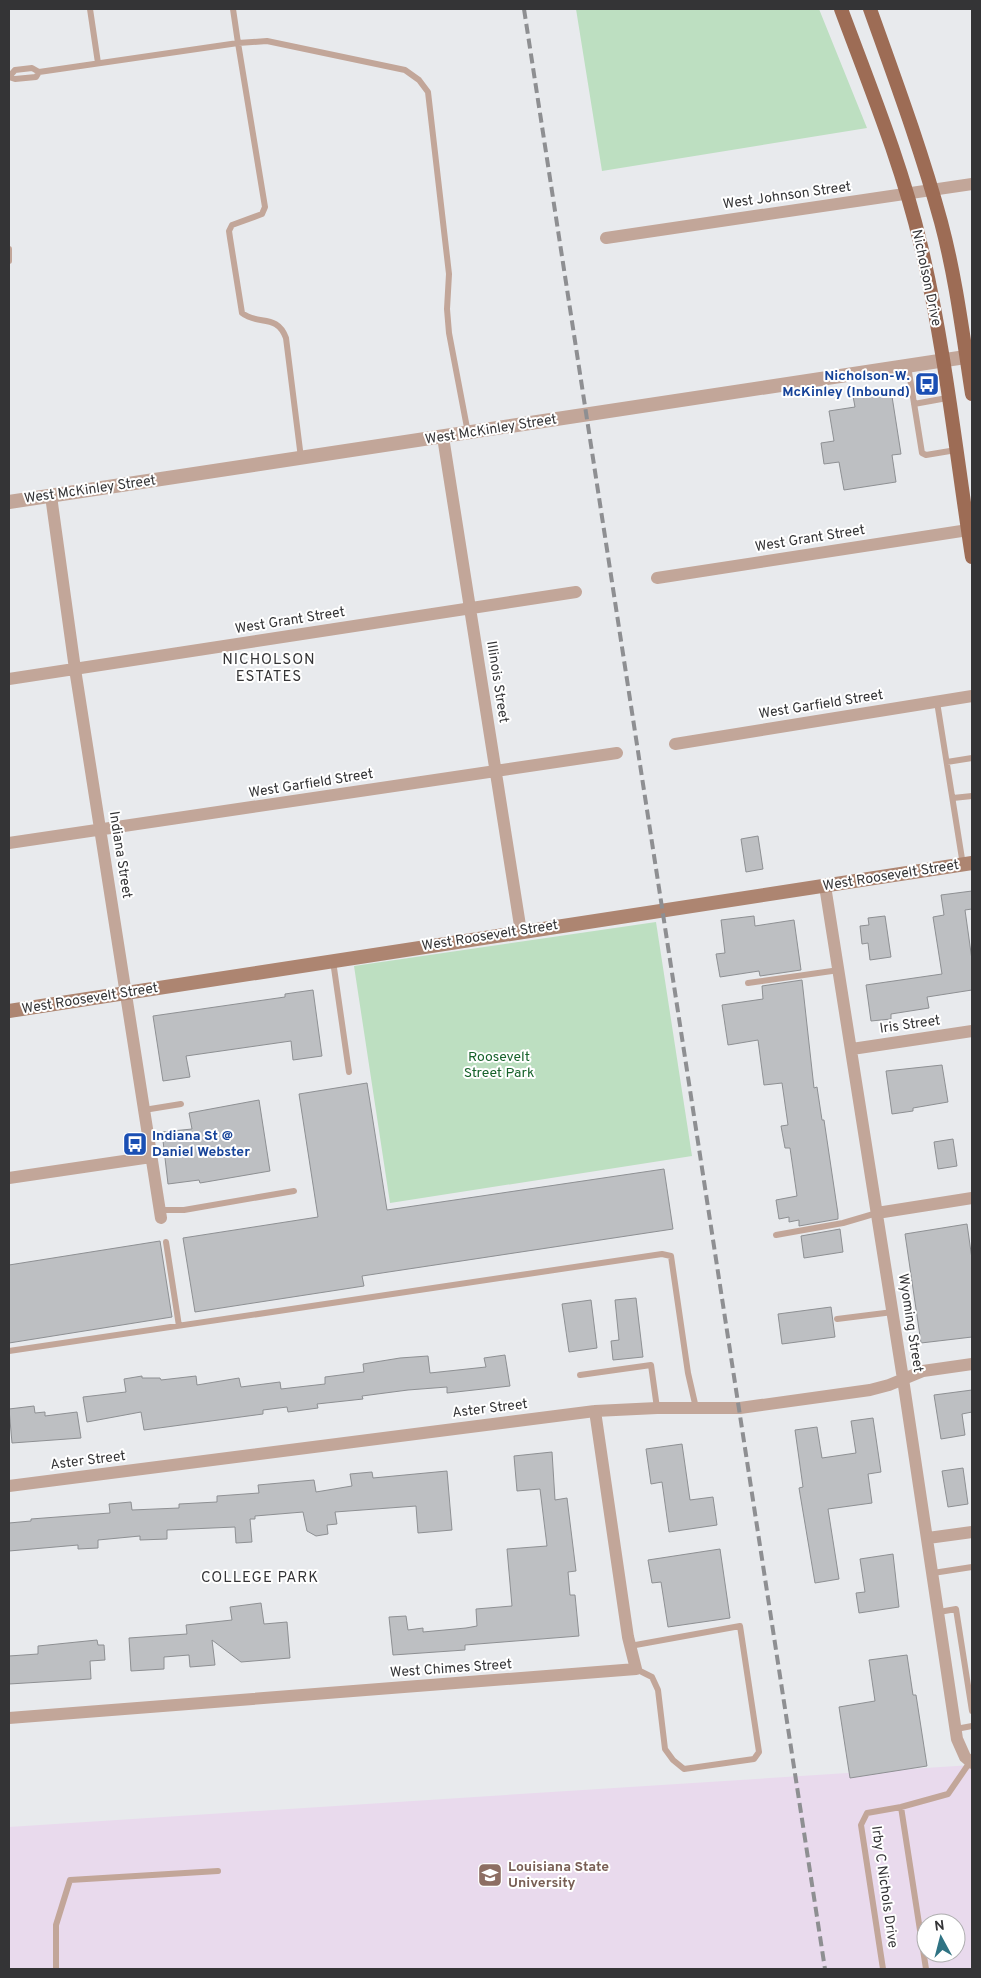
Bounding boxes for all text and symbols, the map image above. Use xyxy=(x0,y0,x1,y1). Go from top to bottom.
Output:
street label: West Johnson Street xyxy=(722,179,852,213)
street label: Nicholson Drive xyxy=(907,228,945,328)
place label: Nicholson-W. McKinley (Inbound) xyxy=(782,368,910,401)
bus stop icon: Nicholson-W. McKinley (Inbound) xyxy=(914,371,940,397)
street label: West McKinley Street xyxy=(424,411,558,449)
street label: West McKinley Street xyxy=(23,472,157,508)
street label: West Grant Street xyxy=(754,522,866,556)
street label: West Grant Street xyxy=(234,604,346,638)
street label: Illinois Street xyxy=(482,640,512,724)
district label: NICHOLSON ESTATES xyxy=(222,651,316,687)
street label: West Garfield Street xyxy=(758,687,884,723)
street label: West Garfield Street xyxy=(248,766,374,802)
street label: Indiana Street xyxy=(105,810,135,900)
street label: West Roosevelt Street xyxy=(822,857,960,895)
street label: West Roosevelt Street xyxy=(421,917,559,955)
street label: West Roosevelt Street xyxy=(21,980,159,1018)
street label: Iris Street xyxy=(878,1012,942,1038)
park label: Roosevelt Street Park xyxy=(464,1049,534,1082)
place label: Indiana St @ Daniel Webster xyxy=(152,1128,250,1161)
bus stop icon: Indiana St @ Daniel Webster xyxy=(122,1131,148,1157)
street label: Wyoming Street xyxy=(894,1272,926,1374)
street label: Aster Street xyxy=(451,1396,529,1422)
street label: Aster Street xyxy=(49,1448,127,1474)
district label: COLLEGE PARK xyxy=(201,1569,319,1588)
street label: West Chimes Street xyxy=(389,1656,513,1682)
street label: Irby C Nichols Drive xyxy=(867,1825,901,1949)
place label: Louisiana State University xyxy=(508,1859,609,1892)
school or university icon: Louisiana State University xyxy=(477,1862,503,1888)
north arrow xyxy=(916,1913,966,1963)
text: N xyxy=(934,1918,946,1936)

